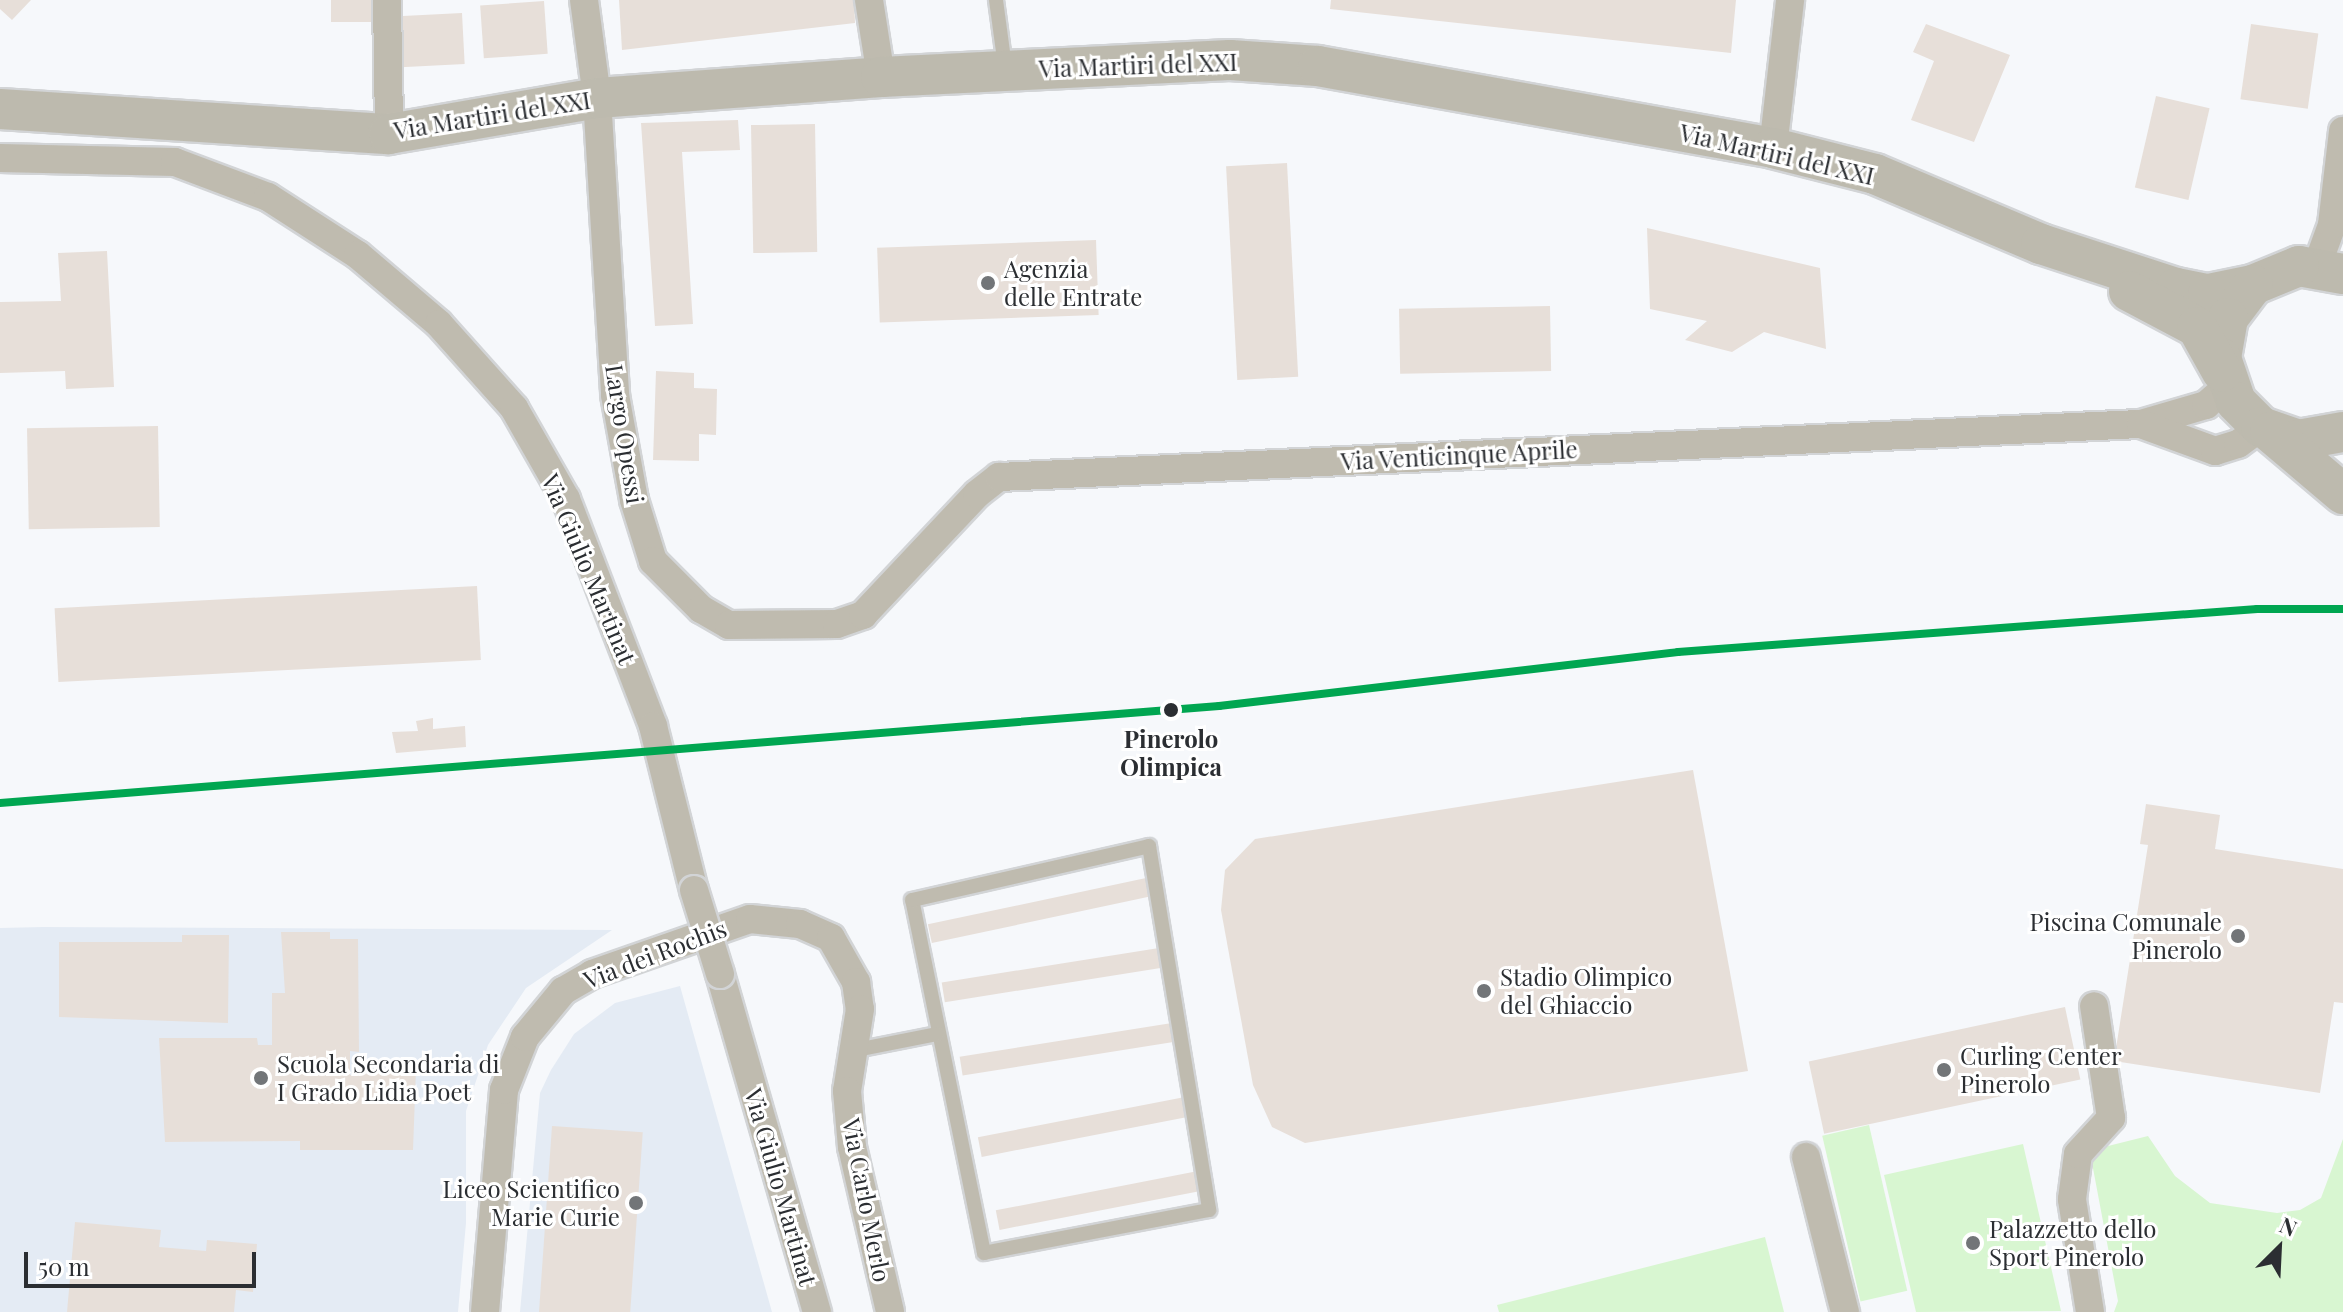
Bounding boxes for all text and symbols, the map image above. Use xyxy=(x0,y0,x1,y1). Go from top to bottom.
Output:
street label: Via Martiri del XXI xyxy=(1038,47,1238,83)
street label: Via Martiri del XXI xyxy=(391,85,593,145)
street label: Via Martiri del XXI xyxy=(1677,118,1877,190)
place label: Agenzia delle Entrate xyxy=(1004,255,1142,311)
marker: Agenzia delle Entrate xyxy=(979,274,997,292)
street label: Largo Opessi xyxy=(600,362,650,506)
street label: Via Venticinque Aprile xyxy=(1339,434,1579,476)
street label: Via Giulio Martinat xyxy=(536,469,642,669)
marker: Pinerolo Olimpica xyxy=(1160,699,1182,721)
place label: Pinerolo Olimpica xyxy=(1120,725,1222,781)
place label: Piscina Comunale Pinerolo xyxy=(2029,908,2222,964)
street label: Via dei Rochis xyxy=(579,914,731,994)
marker: Piscina Comunale Pinerolo xyxy=(2229,927,2247,945)
place label: Stadio Olimpico del Ghiaccio xyxy=(1500,963,1672,1019)
marker: Stadio Olimpico del Ghiaccio xyxy=(1475,982,1493,1000)
place label: Curling Center Pinerolo xyxy=(1960,1042,2122,1098)
place label: Scuola Secondaria di I Grado Lidia Poet xyxy=(277,1050,500,1106)
marker: Curling Center Pinerolo xyxy=(1935,1061,1953,1079)
marker: Scuola Secondaria di I Grado Lidia Poet xyxy=(252,1069,270,1087)
street label: Via Giulio Martinat xyxy=(739,1085,823,1289)
street label: Via Carlo Merlo xyxy=(837,1116,897,1284)
place label: Liceo Scientifico Marie Curie xyxy=(443,1175,620,1231)
marker: Liceo Scientifico Marie Curie xyxy=(627,1194,645,1212)
north arrow xyxy=(2239,1208,2319,1288)
text: N xyxy=(2275,1209,2302,1243)
place label: Palazzetto dello Sport Pinerolo xyxy=(1989,1215,2157,1271)
marker: Palazzetto dello Sport Pinerolo xyxy=(1964,1234,1982,1252)
scale bar xyxy=(28,1236,260,1286)
text: 50 m xyxy=(38,1250,90,1282)

